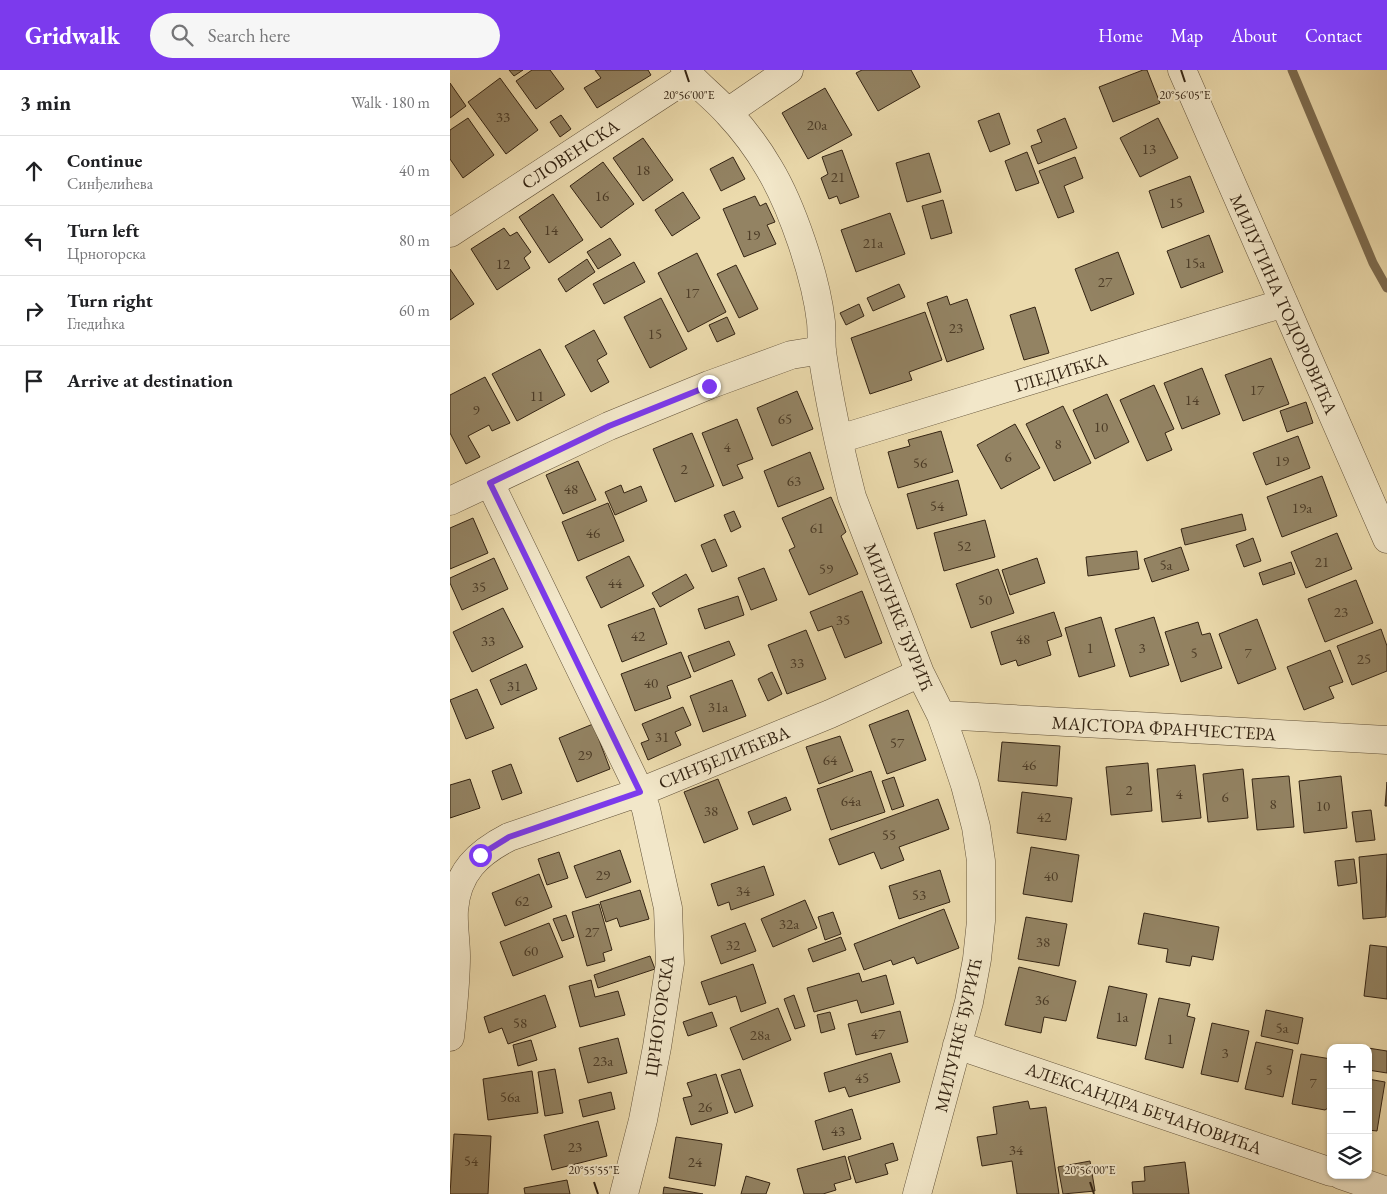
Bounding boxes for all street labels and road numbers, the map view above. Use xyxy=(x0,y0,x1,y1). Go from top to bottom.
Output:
street label: СЛОВЕНСКА xyxy=(517,114,624,194)
street label: МИЛУТИНА ТОДОРОВИЋА xyxy=(1225,190,1343,418)
street label: ГЛЕДИЋКА xyxy=(1012,347,1111,397)
street label: МИЛУНКЕ ЂУРИЋ xyxy=(859,540,939,695)
street label: МАЈСТОРА ФРАНЧЕСТЕРА xyxy=(1051,711,1277,745)
street label: СИНЂЕЛИЋЕВА xyxy=(655,720,794,794)
street label: ЦРНОГОРСКА xyxy=(639,953,679,1078)
street label: МИЛУНКЕ ЂУРИЋ xyxy=(929,955,987,1114)
street label: АЛЕКСАНДРА БЕЧАНОВИЋА xyxy=(1022,1056,1266,1159)

